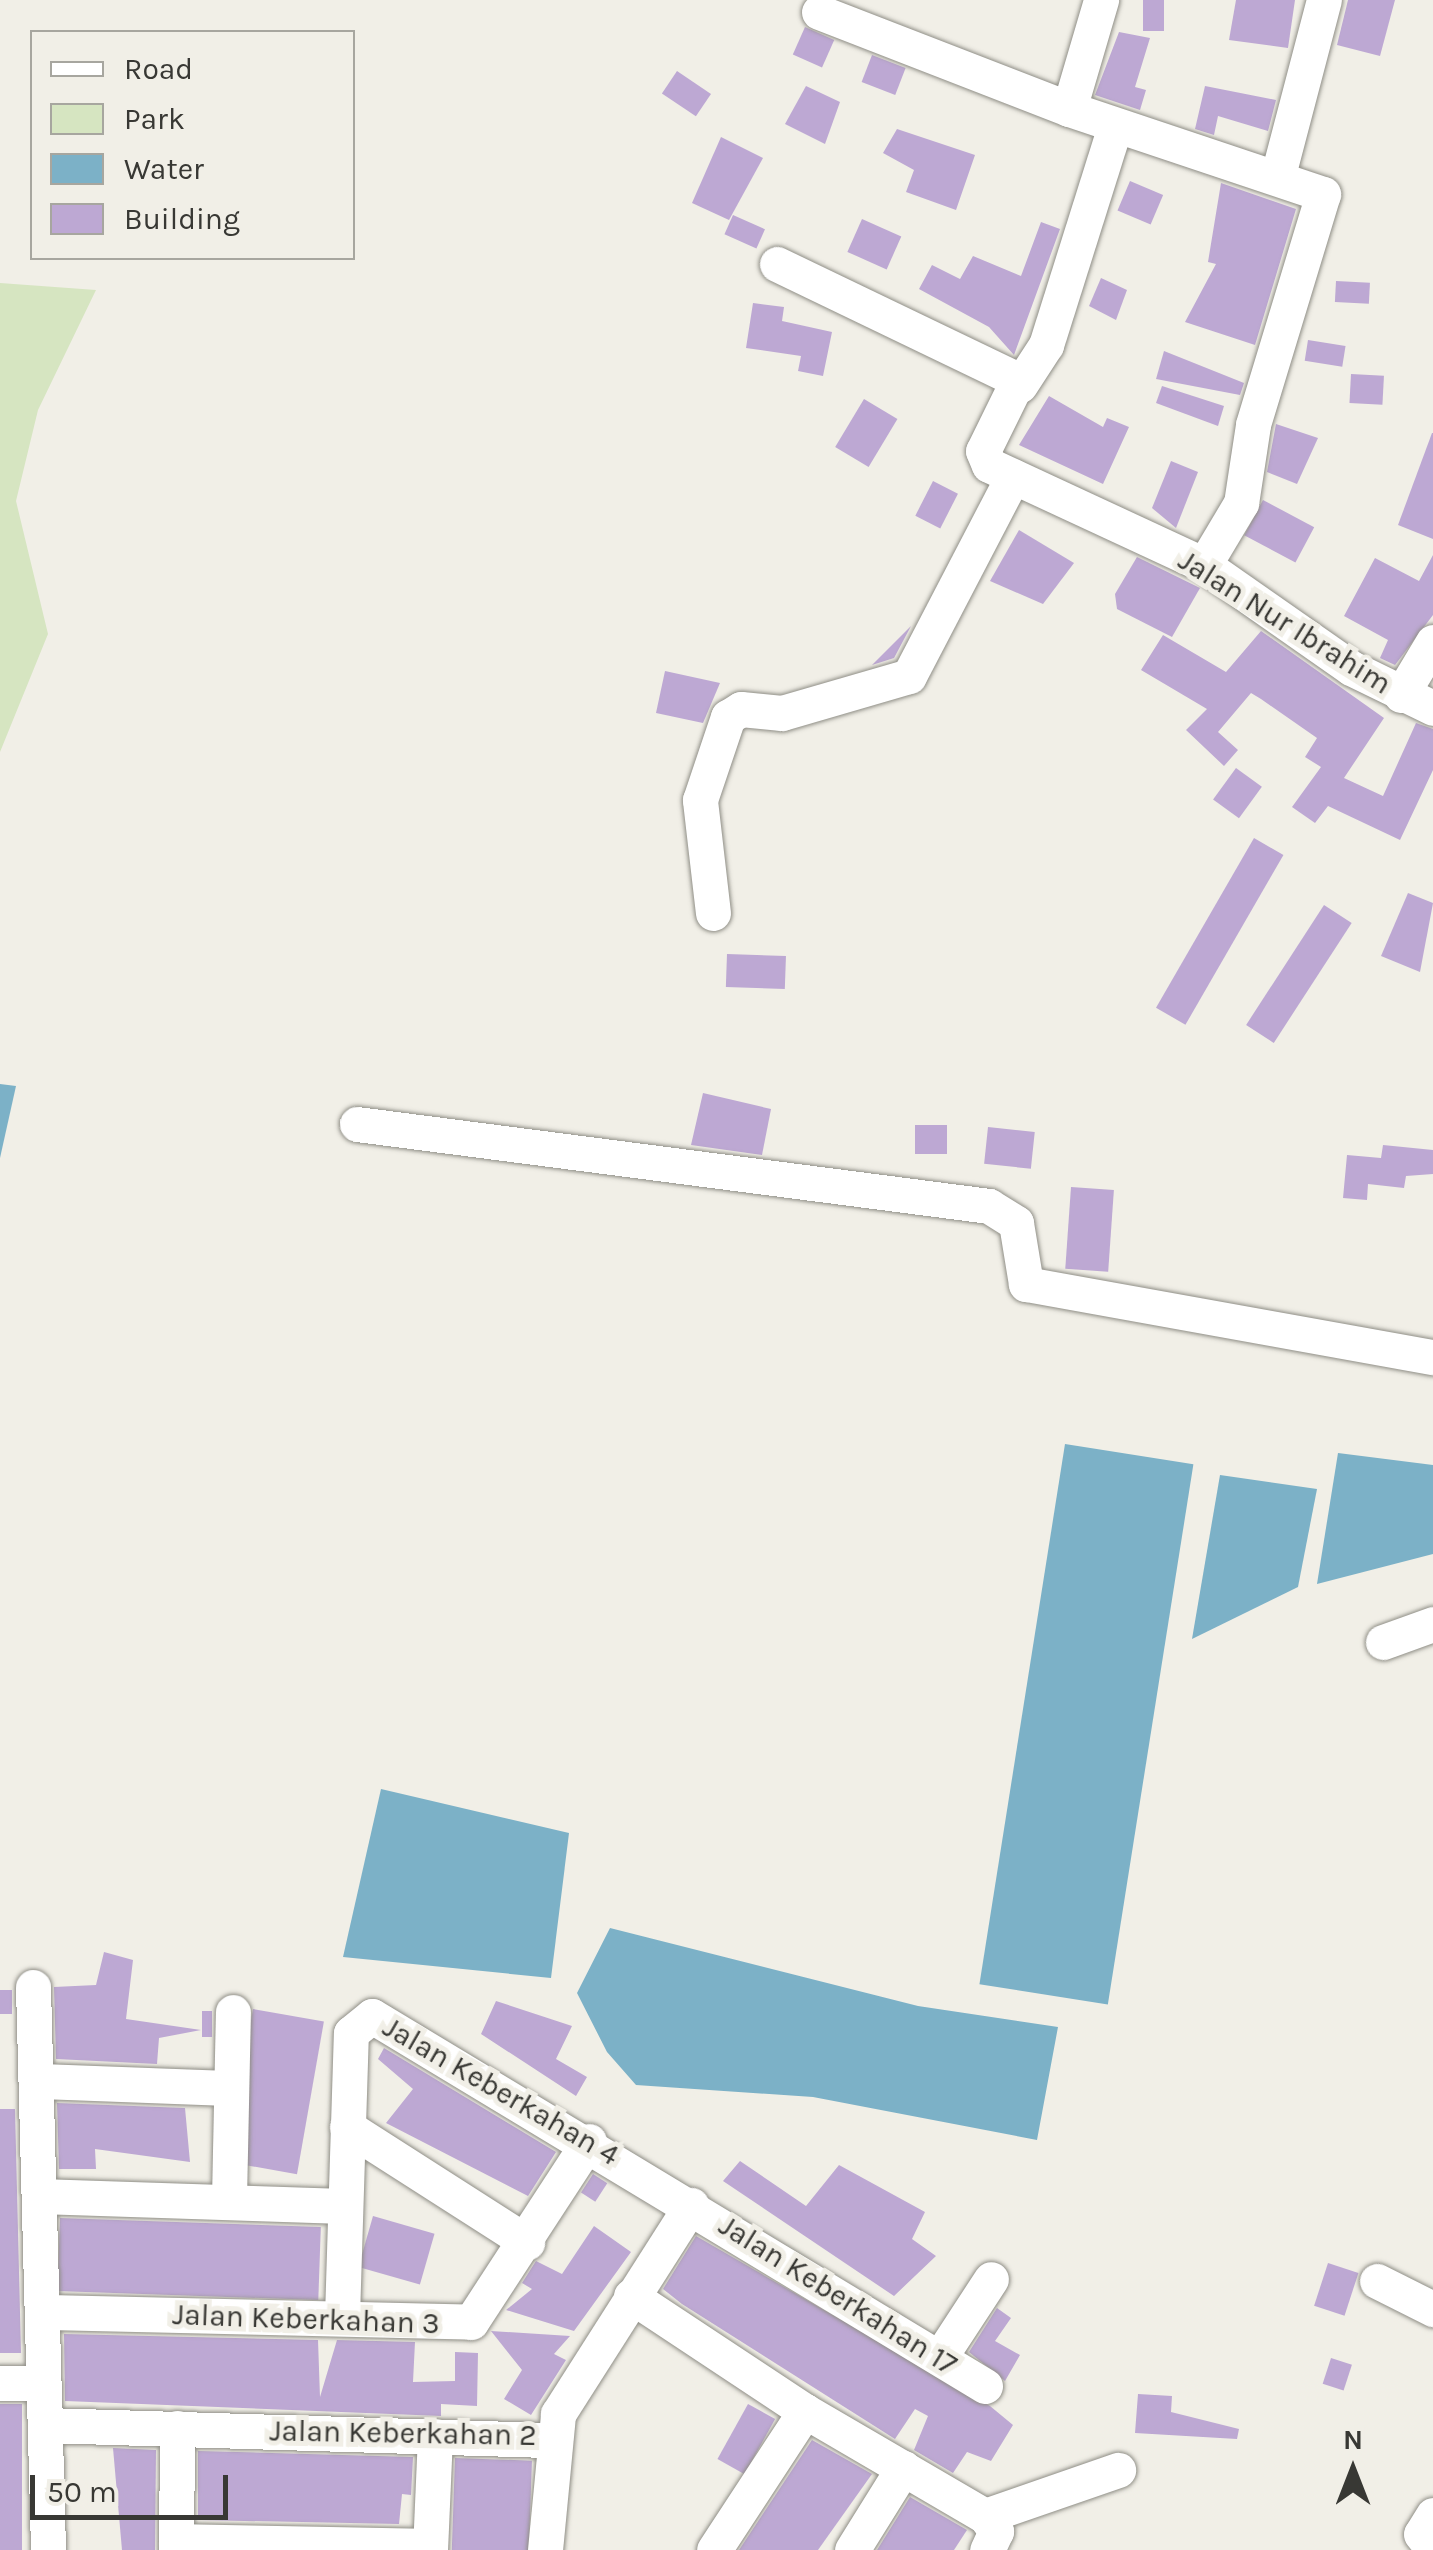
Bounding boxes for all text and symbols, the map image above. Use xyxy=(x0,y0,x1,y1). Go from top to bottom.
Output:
legend xyxy=(30,30,355,260)
text: Road xyxy=(124,51,193,87)
text: Park xyxy=(124,101,185,137)
text: Water xyxy=(124,151,204,187)
text: Building xyxy=(124,201,240,237)
street label: Jalan Nur Ibrahim xyxy=(1172,542,1398,702)
street label: Jalan Keberkahan 4 xyxy=(377,2009,625,2173)
street label: Jalan Keberkahan 17 xyxy=(712,2207,964,2383)
street label: Jalan Keberkahan 3 xyxy=(172,2296,440,2342)
street label: Jalan Keberkahan 2 xyxy=(269,2413,537,2453)
north arrow xyxy=(1303,2420,1403,2520)
text: N xyxy=(1343,2423,1363,2456)
scale bar xyxy=(35,2455,232,2517)
text: 50 m xyxy=(47,2474,117,2510)

